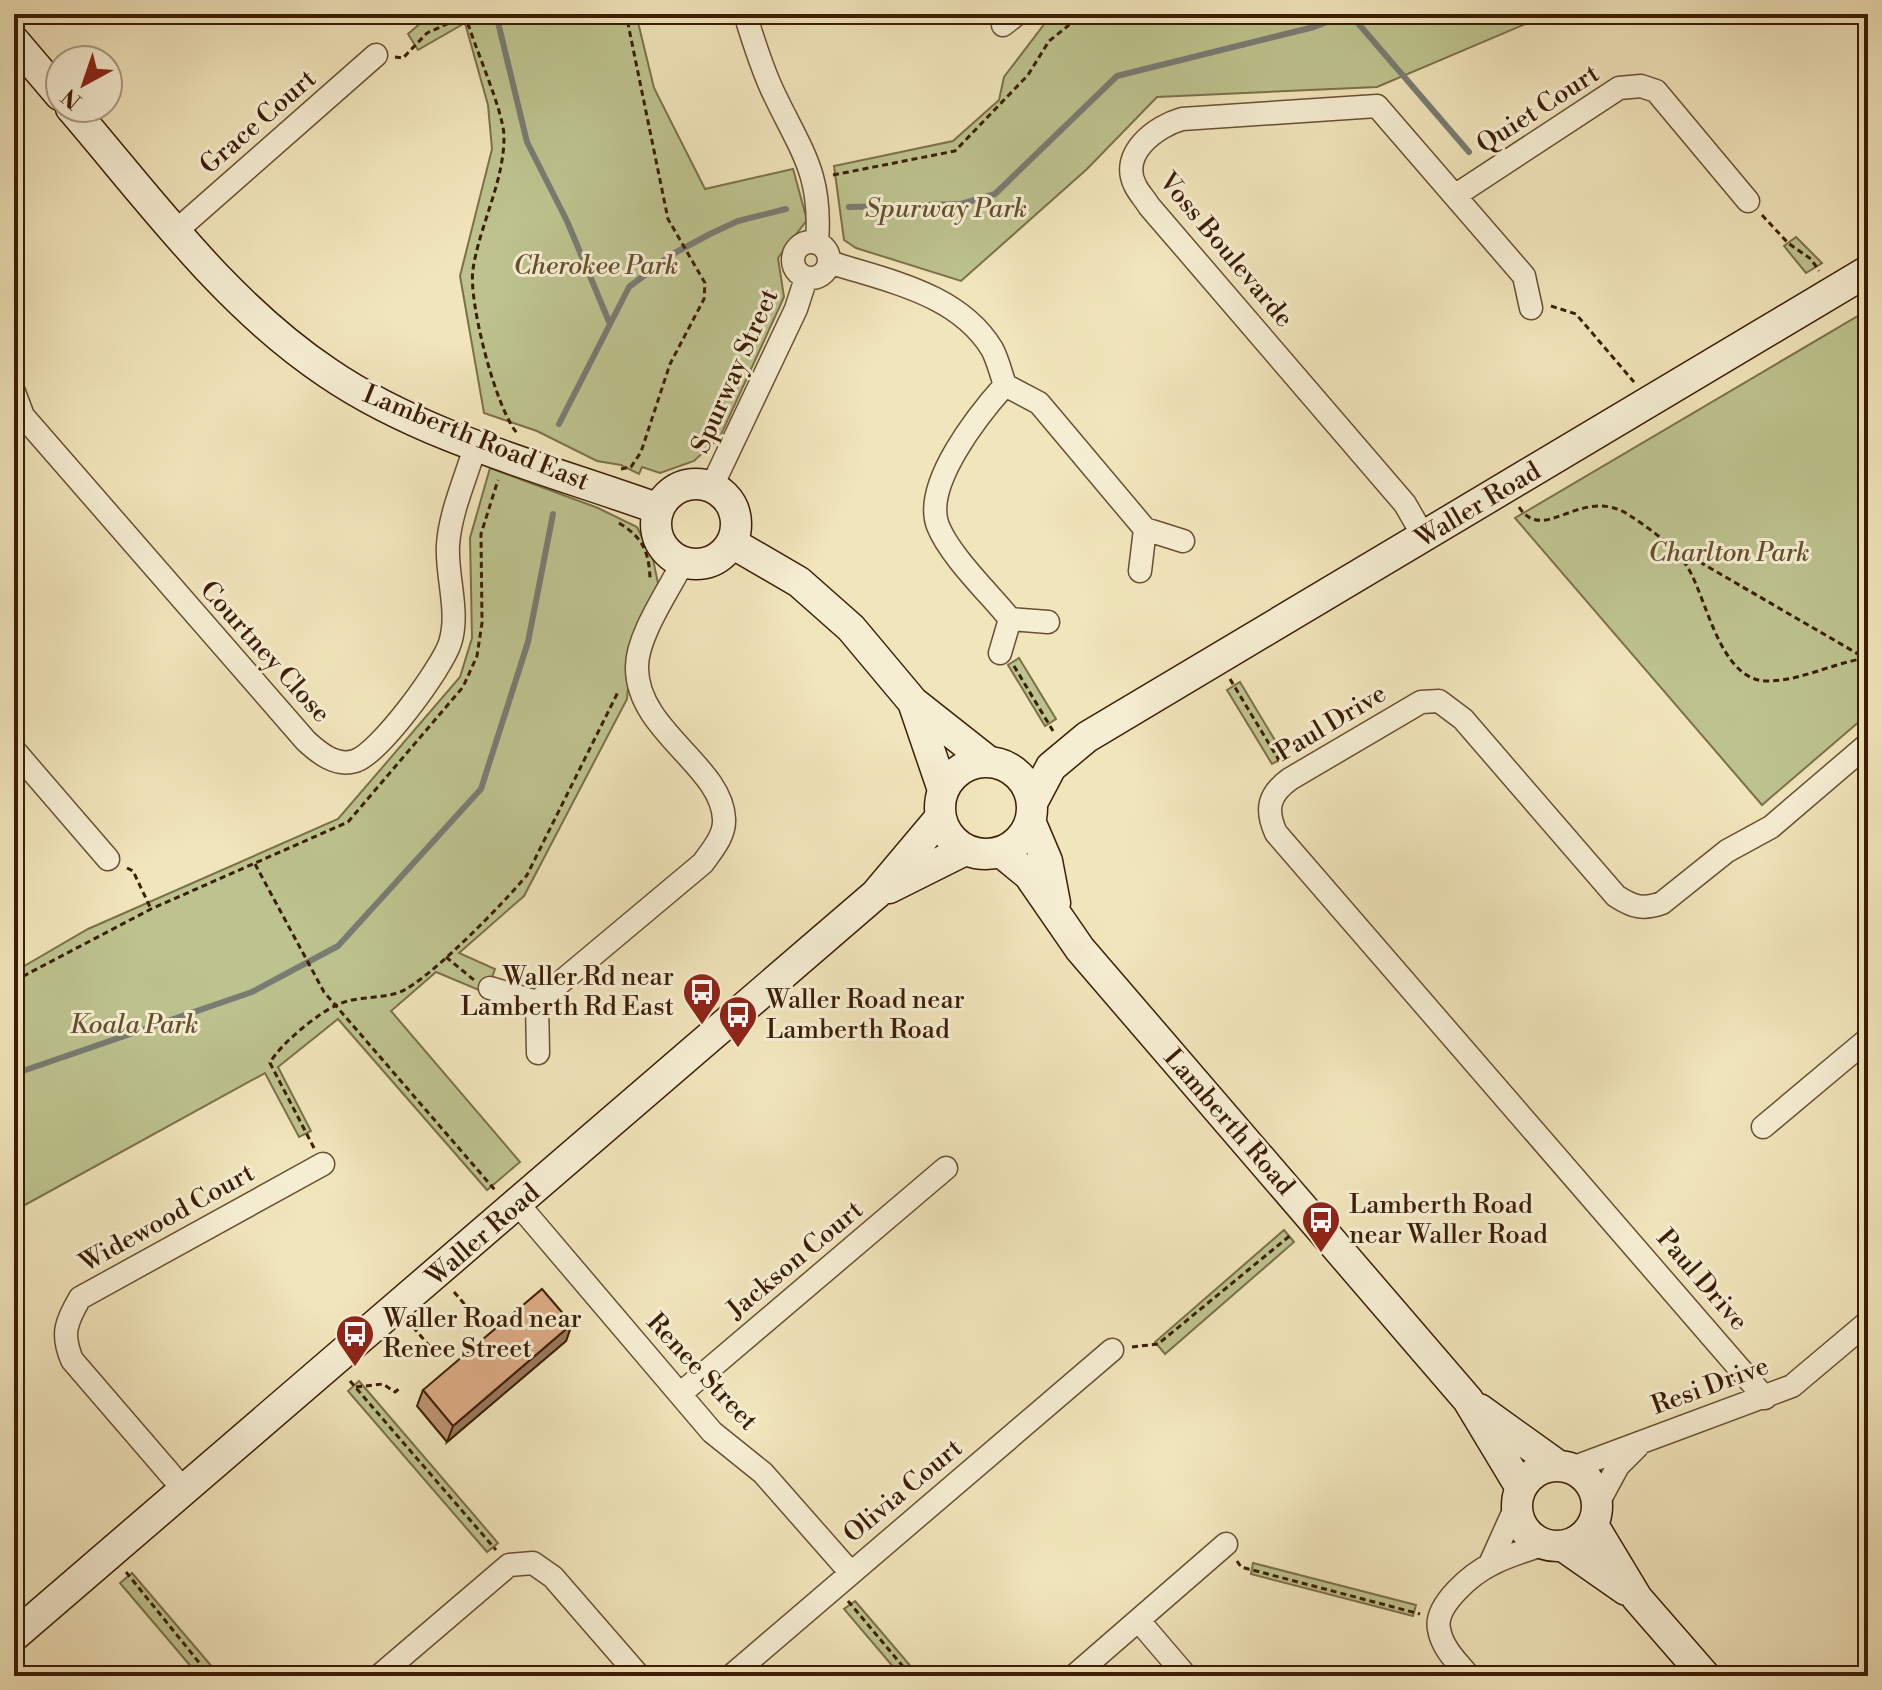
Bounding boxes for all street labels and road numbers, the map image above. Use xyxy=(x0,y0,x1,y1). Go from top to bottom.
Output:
street label: Quiet Court xyxy=(1471,57,1605,161)
street label: Grace Court xyxy=(193,63,323,181)
street label: Voss Boulevarde xyxy=(1151,165,1300,334)
street label: Spurway Street xyxy=(684,284,786,458)
street label: Lamberth Road East xyxy=(358,378,594,498)
street label: Waller Road xyxy=(1409,455,1547,555)
street label: Courtney Close xyxy=(193,575,337,729)
street label: Paul Drive xyxy=(1270,677,1392,769)
street label: Lamberth Road xyxy=(1157,1042,1301,1202)
street label: Widewood Court xyxy=(73,1157,260,1280)
street label: Waller Road xyxy=(419,1177,547,1294)
street label: Jackson Court xyxy=(720,1194,869,1327)
street label: Paul Drive xyxy=(1649,1223,1755,1337)
street label: Renee Street xyxy=(640,1307,764,1437)
street label: Resi Drive xyxy=(1647,1350,1773,1422)
street label: Olivia Court xyxy=(837,1432,969,1550)

